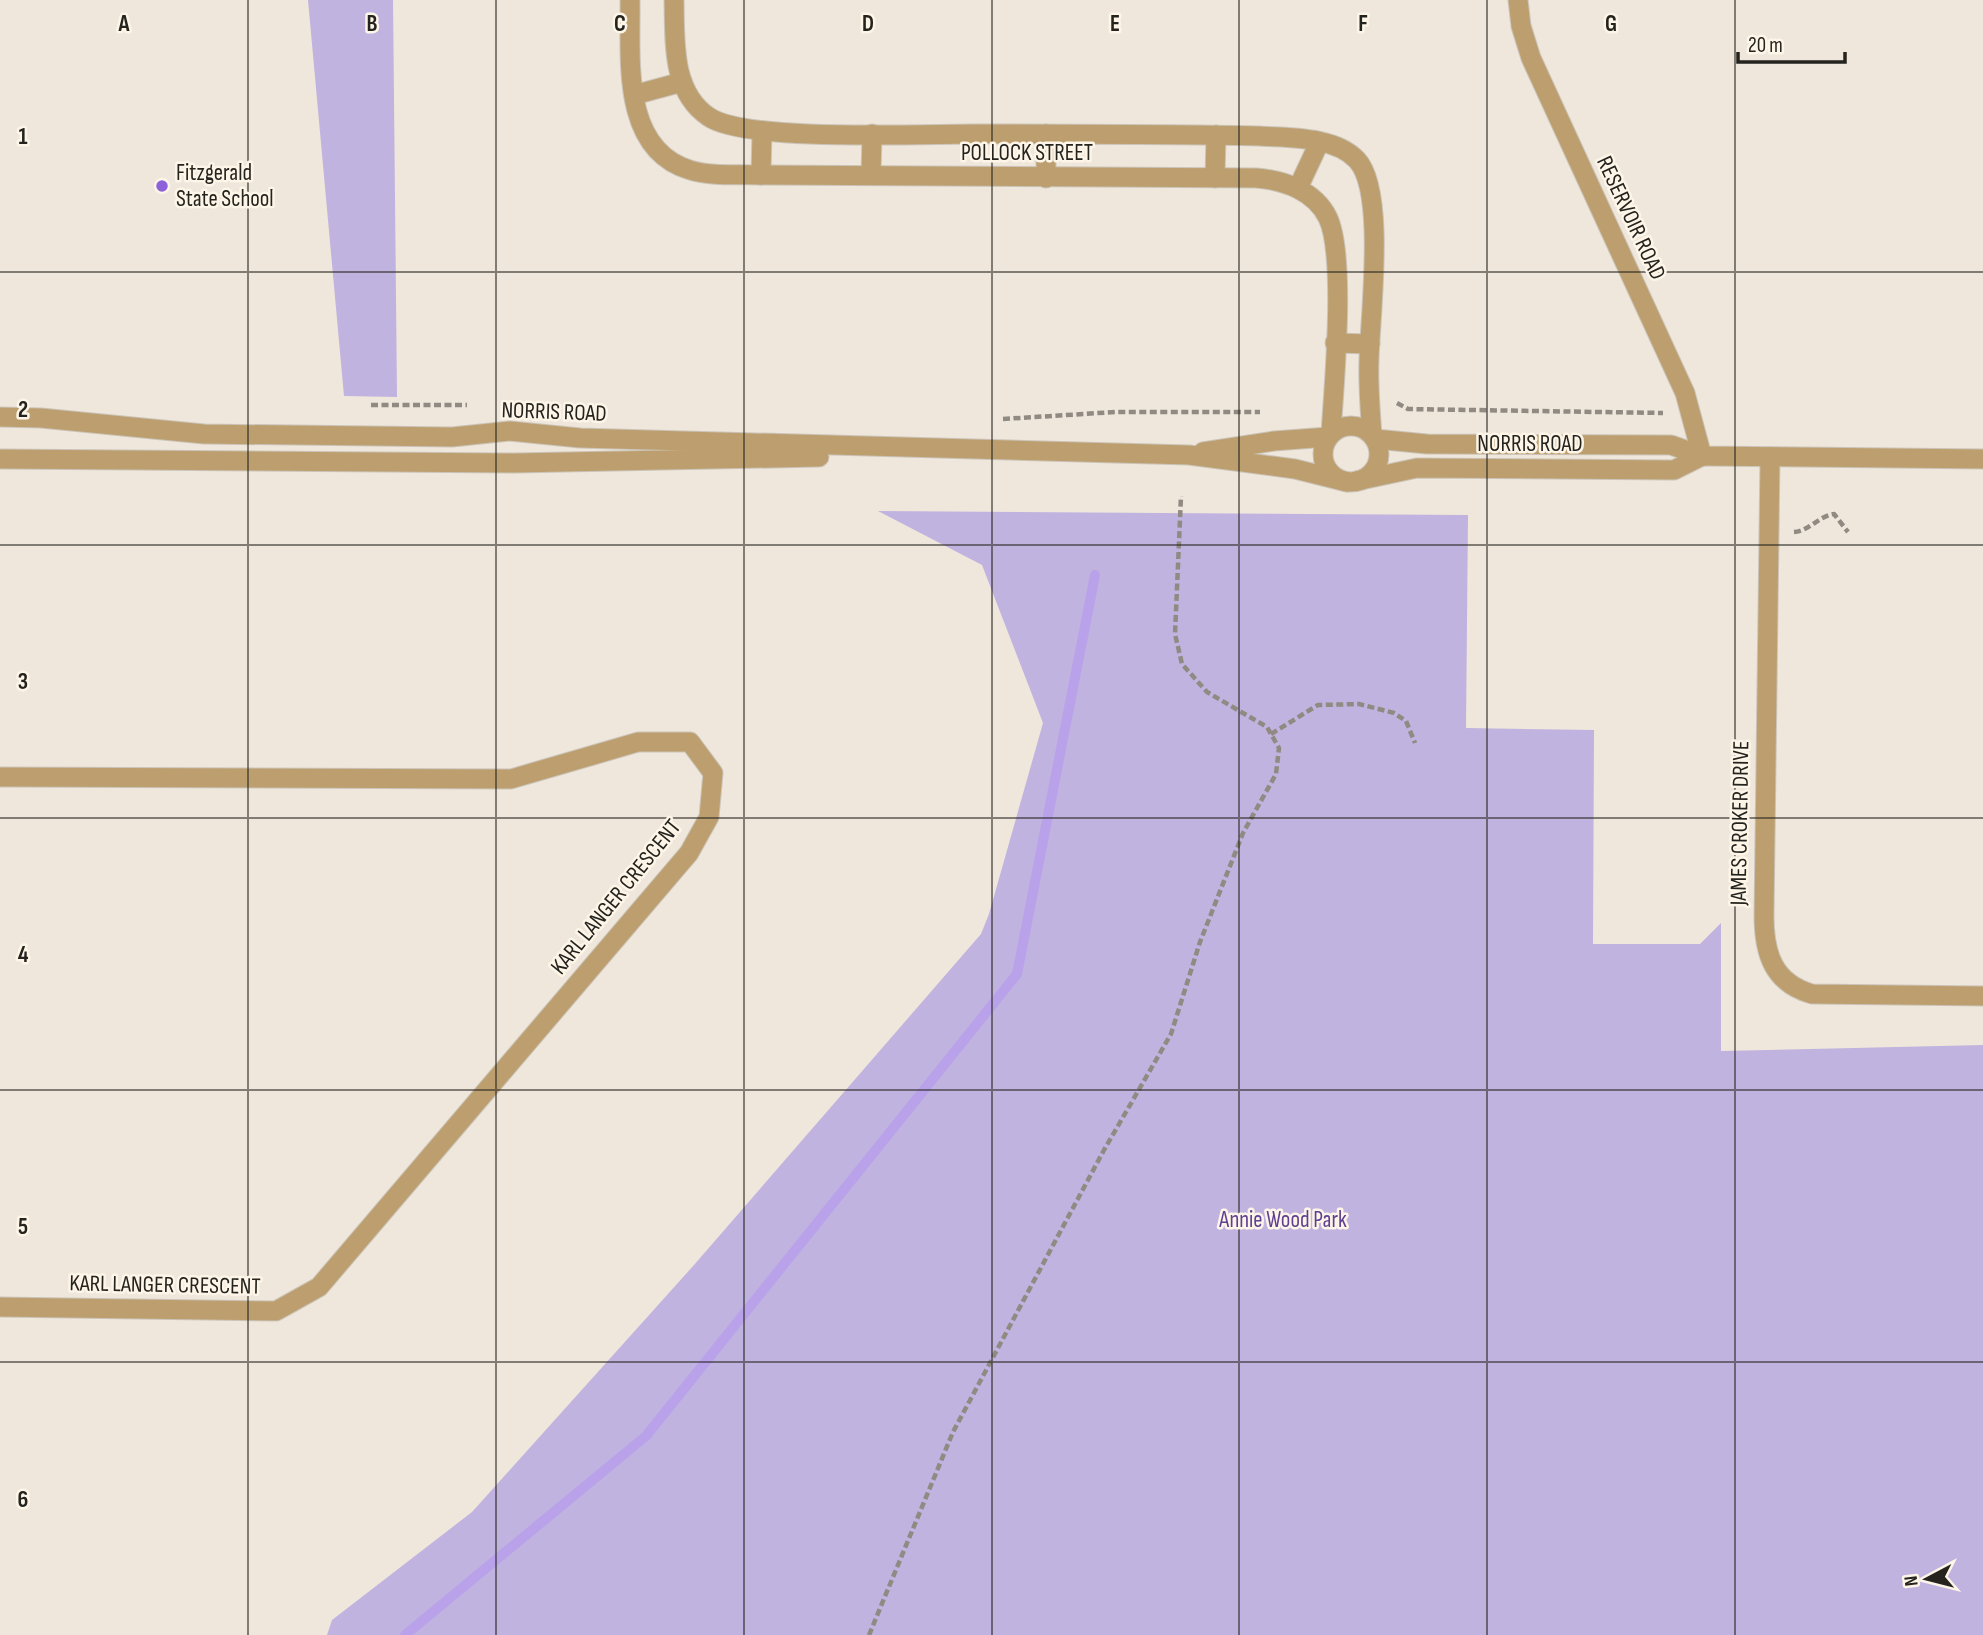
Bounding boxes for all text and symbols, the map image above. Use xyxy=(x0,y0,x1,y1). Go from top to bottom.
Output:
text: A xyxy=(118,10,131,38)
text: B xyxy=(367,10,378,38)
text: C xyxy=(614,10,626,38)
text: D xyxy=(862,10,874,38)
text: E xyxy=(1110,10,1120,38)
text: F xyxy=(1358,10,1368,38)
text: G xyxy=(1605,10,1617,38)
scale bar xyxy=(1738,21,1845,65)
text: 20 m xyxy=(1748,33,1783,58)
text: 1 xyxy=(18,123,28,151)
street label: POLLOCK STREET xyxy=(961,139,1093,167)
street label: RESERVOIR ROAD xyxy=(1590,152,1672,284)
place label: Fitzgerald State School xyxy=(176,159,274,213)
marker: Fitzgerald State School xyxy=(154,178,170,194)
text: 2 xyxy=(18,396,28,424)
street label: NORRIS ROAD xyxy=(501,396,607,428)
street label: NORRIS ROAD xyxy=(1477,430,1583,458)
text: 3 xyxy=(18,668,28,696)
street label: JAMES CROKER DRIVE xyxy=(1725,740,1755,907)
street label: KARL LANGER CRESCENT xyxy=(545,814,687,980)
text: 4 xyxy=(18,941,29,969)
park label: Annie Wood Park xyxy=(1218,1206,1347,1234)
text: 5 xyxy=(18,1213,28,1241)
street label: KARL LANGER CRESCENT xyxy=(69,1269,261,1301)
text: 6 xyxy=(18,1486,28,1514)
north arrow xyxy=(1892,1544,1962,1614)
text: N xyxy=(1900,1574,1924,1587)

